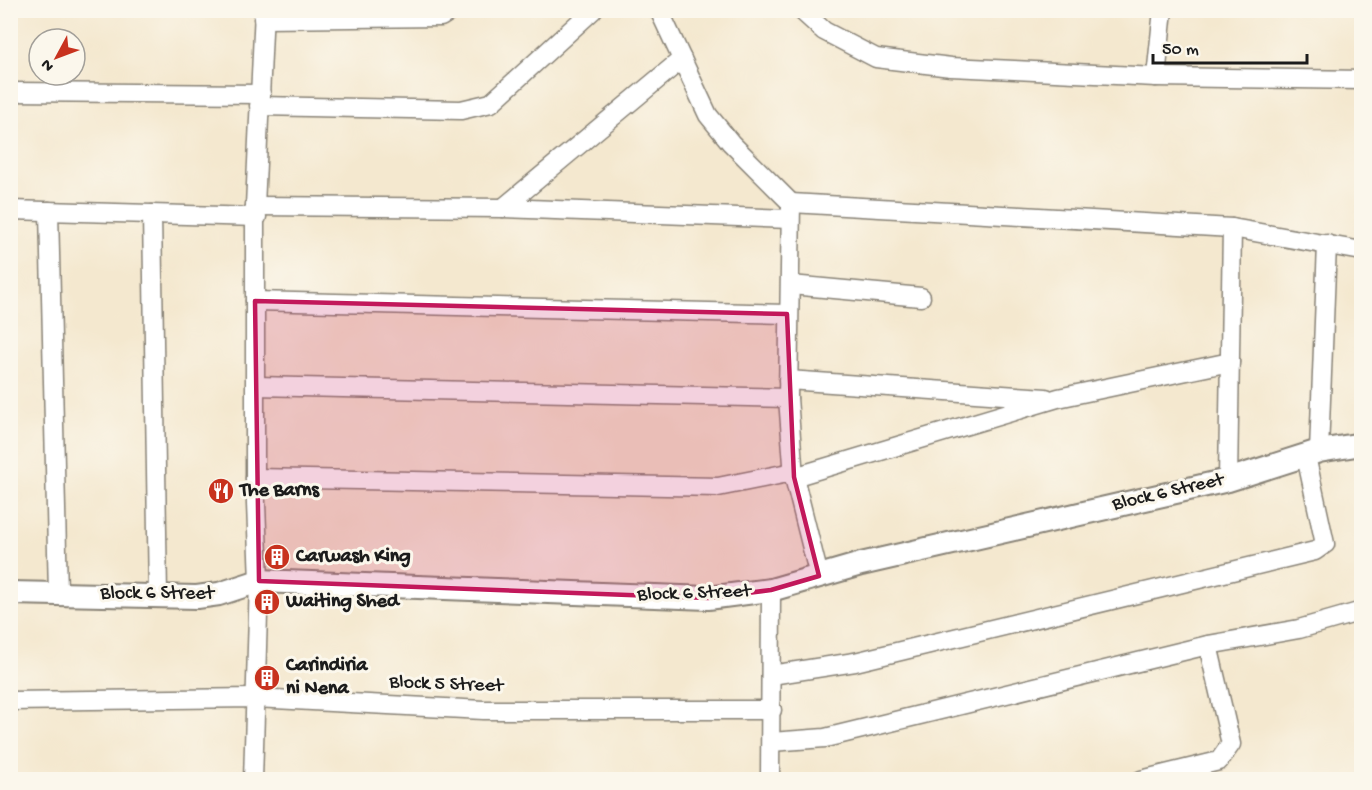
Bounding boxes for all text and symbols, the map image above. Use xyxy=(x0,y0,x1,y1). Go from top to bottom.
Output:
north arrow xyxy=(27,27,87,87)
scale bar xyxy=(1153,27,1308,65)
text: 50 m xyxy=(1162,40,1199,61)
text: N xyxy=(37,54,59,75)
street label: Block 6 Street xyxy=(1109,469,1228,517)
restaurant icon: The Barns xyxy=(206,476,236,506)
place label: The Barns xyxy=(238,480,320,503)
building icon: Carwash King xyxy=(262,542,292,572)
place label: Carwash King xyxy=(295,546,411,569)
street label: Block 6 Street xyxy=(636,580,753,608)
street label: Block 6 Street xyxy=(99,583,216,606)
building icon: Waiting Shed xyxy=(252,587,282,617)
place label: Waiting Shed xyxy=(285,591,401,614)
place label: Carindiria ni Nena xyxy=(285,655,368,701)
building icon: Carindiria ni Nena xyxy=(252,663,282,693)
street label: Block 5 Street xyxy=(388,671,505,699)

